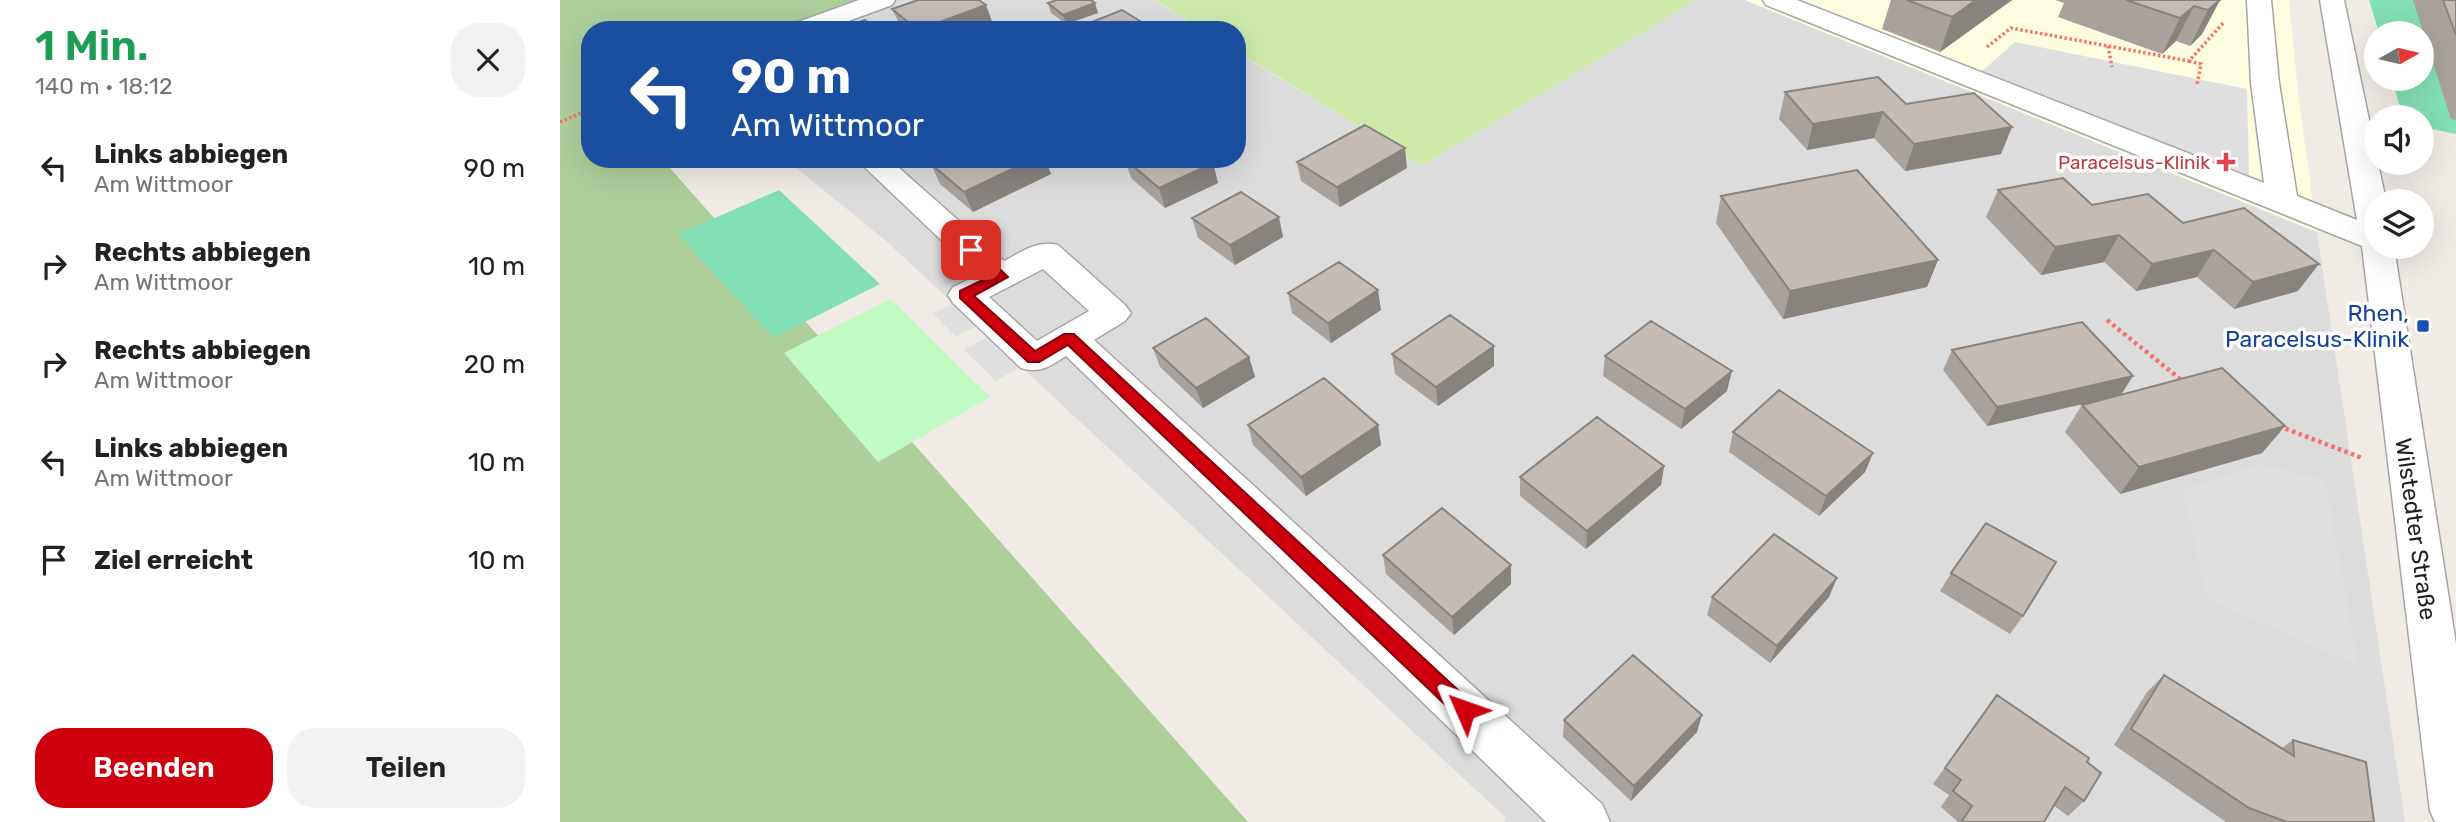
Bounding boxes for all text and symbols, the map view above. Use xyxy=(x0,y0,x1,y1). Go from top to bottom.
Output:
text: 1 Min. xyxy=(35,21,148,71)
north arrow xyxy=(2364,21,2434,91)
map controls xyxy=(2364,21,2434,259)
button: close xyxy=(451,23,525,97)
text: 90 m xyxy=(731,47,851,105)
icon: left xyxy=(616,49,707,140)
text: 140 m · 18:12 xyxy=(35,72,172,100)
button: sound xyxy=(2364,105,2434,175)
text: Am Wittmoor xyxy=(731,106,924,144)
text: Links abbiegen xyxy=(94,139,288,170)
icon: left xyxy=(35,149,73,187)
place label: Paracelsus-Klinik xyxy=(2058,151,2210,174)
marker: Paracelsus-Klinik xyxy=(2216,152,2236,172)
text: 90 m xyxy=(464,153,525,184)
text: Am Wittmoor xyxy=(94,170,233,198)
button: layers xyxy=(2364,189,2434,259)
pin xyxy=(941,220,1001,280)
icon: arrive xyxy=(952,231,990,269)
text: Rechts abbiegen xyxy=(94,237,311,268)
icon: right xyxy=(35,247,73,285)
text: 10 m xyxy=(468,251,525,282)
text: Am Wittmoor xyxy=(94,268,233,296)
place label: Rhen, Paracelsus-Klinik xyxy=(2225,299,2409,353)
marker: Rhen, Paracelsus-Klinik xyxy=(2415,318,2431,334)
text: Rechts abbiegen xyxy=(94,335,311,366)
icon: right xyxy=(35,345,73,383)
text: 20 m xyxy=(464,349,525,380)
text: Am Wittmoor xyxy=(94,366,233,394)
text: Links abbiegen xyxy=(94,433,288,464)
street label: Wilstedter Straße xyxy=(2389,436,2443,622)
icon: left xyxy=(35,443,73,481)
text: 10 m xyxy=(468,447,525,478)
text: Am Wittmoor xyxy=(94,464,233,492)
icon: arrive xyxy=(35,541,73,579)
text: Ziel erreicht xyxy=(94,545,253,576)
text: 10 m xyxy=(468,545,525,576)
position arrow xyxy=(1428,673,1502,747)
button: Beenden xyxy=(35,728,273,808)
button: Teilen xyxy=(287,728,525,808)

